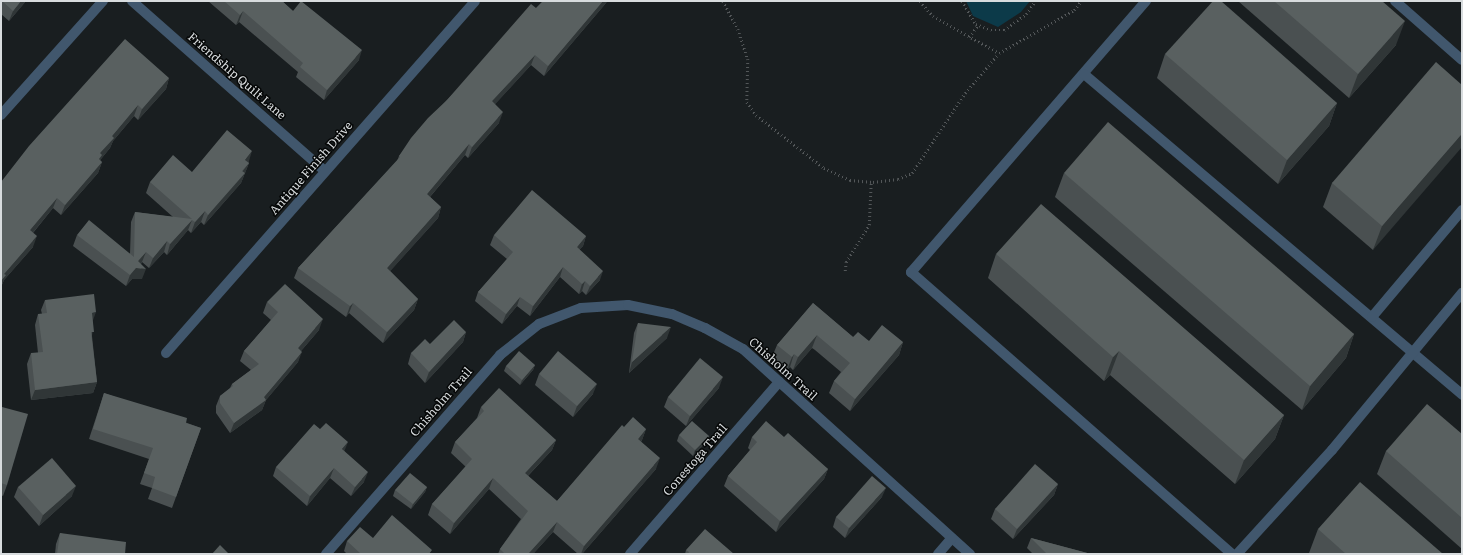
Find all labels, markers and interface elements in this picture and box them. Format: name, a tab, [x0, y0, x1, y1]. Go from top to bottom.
street label: Friendship Quilt Lane	[185, 29, 289, 123]
street label: Antique Finish Drive	[267, 118, 355, 218]
street label: Chisholm Trail	[746, 335, 820, 403]
street label: Chisholm Trail	[407, 364, 475, 440]
street label: Conestoga Trail	[660, 421, 730, 499]

